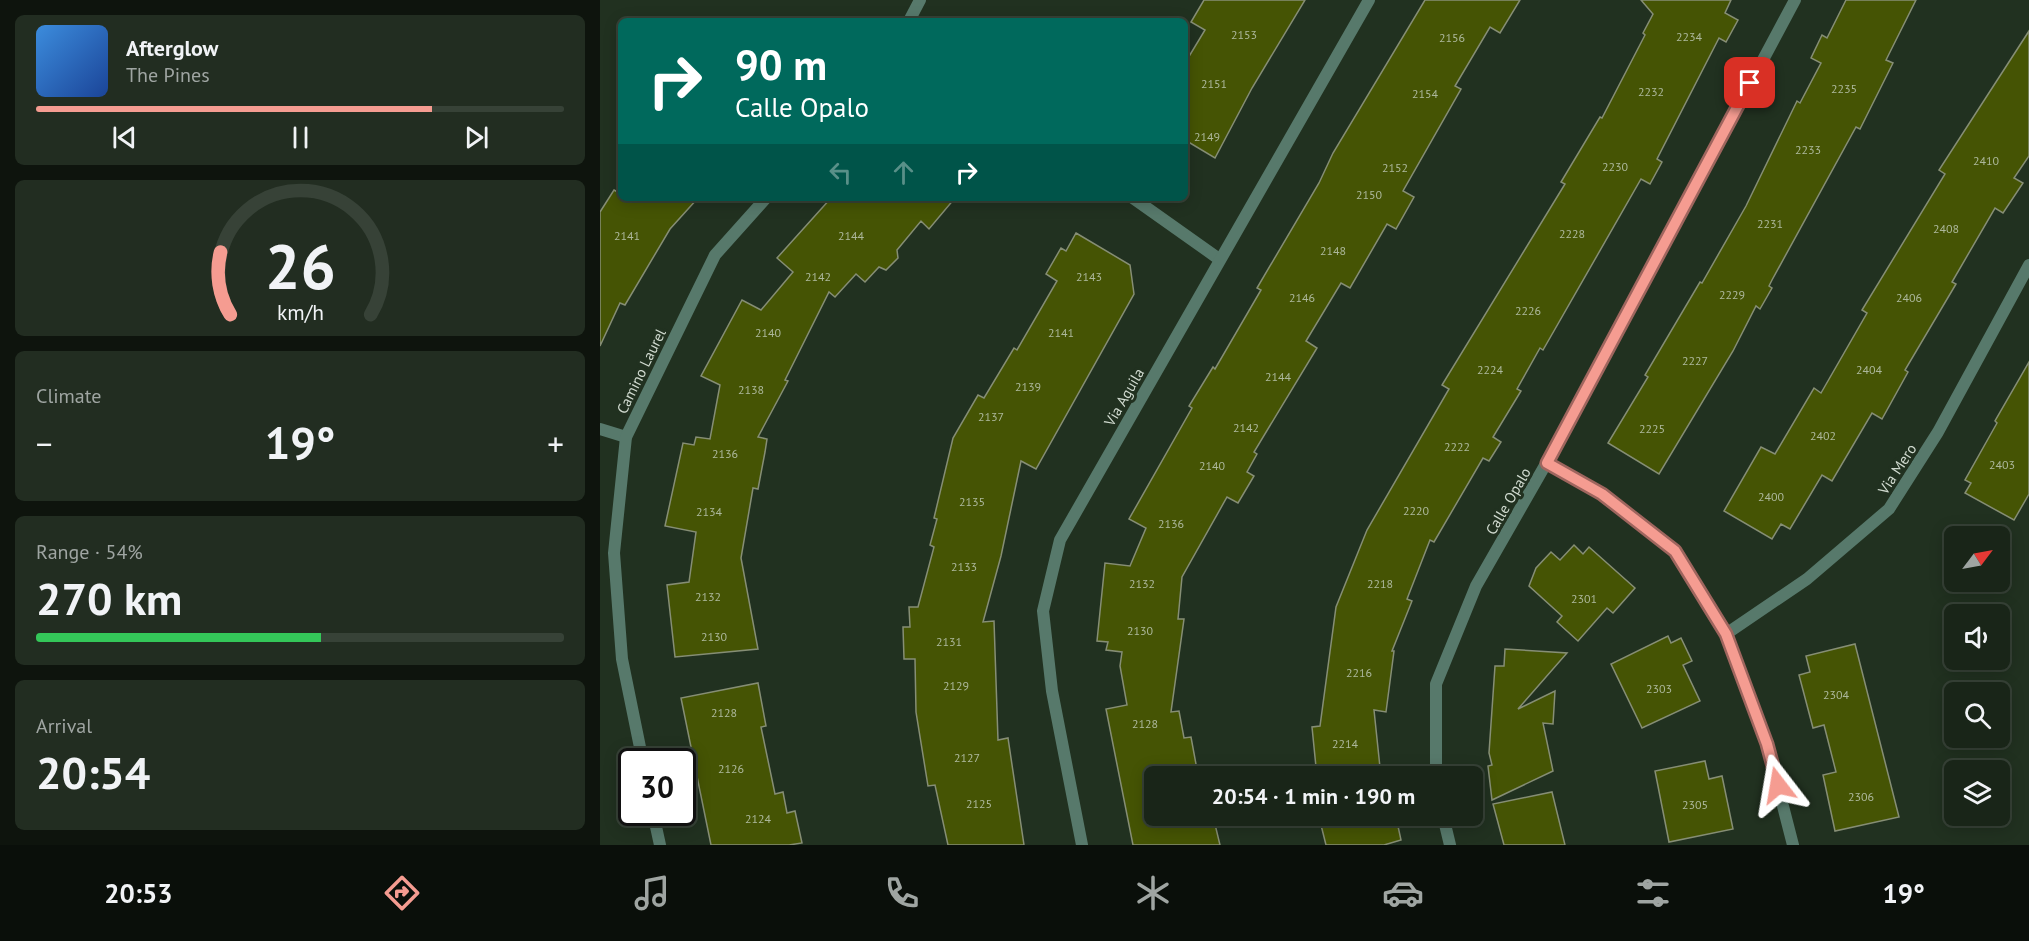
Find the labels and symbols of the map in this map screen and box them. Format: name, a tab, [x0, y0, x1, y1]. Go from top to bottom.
house number: 2153	[1231, 27, 1257, 42]
house number: 2234	[1676, 29, 1703, 44]
house number: 2156	[1439, 30, 1465, 45]
pin	[1724, 57, 1775, 108]
house number: 2151	[1201, 76, 1227, 91]
house number: 2235	[1831, 81, 1857, 96]
house number: 2232	[1638, 84, 1664, 99]
house number: 2154	[1412, 86, 1439, 101]
house number: 2149	[1194, 129, 1220, 144]
house number: 2233	[1795, 142, 1821, 157]
house number: 2410	[1973, 153, 2000, 168]
house number: 2230	[1602, 159, 1629, 174]
house number: 2152	[1382, 160, 1408, 175]
house number: 2150	[1356, 187, 1383, 202]
house number: 2231	[1757, 216, 1783, 231]
house number: 2408	[1933, 221, 1959, 236]
house number: 2228	[1559, 226, 1585, 241]
house number: 2141	[614, 228, 640, 243]
house number: 2144	[838, 228, 865, 243]
house number: 2148	[1320, 243, 1346, 258]
house number: 2142	[805, 269, 831, 284]
house number: 2143	[1076, 269, 1102, 284]
house number: 2229	[1719, 287, 1745, 302]
house number: 2146	[1289, 290, 1315, 305]
house number: 2406	[1896, 290, 1922, 305]
house number: 2226	[1515, 303, 1541, 318]
street label: Camino Laurel	[612, 325, 670, 417]
house number: 2140	[755, 325, 782, 340]
house number: 2141	[1048, 325, 1074, 340]
house number: 2227	[1682, 353, 1708, 368]
house number: 2224	[1477, 362, 1504, 377]
house number: 2404	[1856, 362, 1883, 377]
street label: Via Aguila	[1099, 365, 1148, 430]
house number: 2144	[1265, 369, 1292, 384]
house number: 2139	[1015, 379, 1041, 394]
house number: 2138	[738, 382, 764, 397]
house number: 2137	[978, 409, 1004, 424]
house number: 2142	[1233, 420, 1259, 435]
house number: 2225	[1639, 421, 1665, 436]
house number: 2402	[1810, 428, 1836, 443]
house number: 2222	[1444, 439, 1470, 454]
street label: Via Mero	[1873, 440, 1920, 499]
house number: 2136	[712, 446, 738, 461]
house number: 2403	[1989, 457, 2015, 472]
house number: 2140	[1199, 458, 1226, 473]
street label: Calle Opalo	[1481, 464, 1535, 538]
house number: 2400	[1758, 489, 1785, 504]
house number: 2135	[959, 494, 985, 509]
house number: 2220	[1403, 503, 1430, 518]
house number: 2134	[696, 504, 723, 519]
house number: 2136	[1158, 516, 1184, 531]
north arrow	[1944, 526, 2010, 592]
house number: 2133	[951, 559, 977, 574]
house number: 2132	[1129, 576, 1155, 591]
house number: 2218	[1367, 576, 1393, 591]
house number: 2132	[695, 589, 721, 604]
house number: 2301	[1571, 591, 1597, 606]
house number: 2130	[1127, 623, 1154, 638]
house number: 2130	[701, 629, 728, 644]
house number: 2131	[936, 634, 962, 649]
house number: 2216	[1346, 665, 1372, 680]
house number: 2129	[943, 678, 969, 693]
house number: 2303	[1646, 681, 1672, 696]
house number: 2304	[1823, 687, 1850, 702]
house number: 2128	[711, 705, 737, 720]
house number: 2128	[1132, 716, 1158, 731]
house number: 2214	[1332, 736, 1359, 751]
speed limit sign: 30	[618, 748, 696, 826]
house number: 2127	[954, 750, 980, 765]
position arrow	[1746, 753, 1810, 817]
house number: 2126	[718, 761, 744, 776]
house number: 2306	[1848, 789, 1874, 804]
house number: 2125	[966, 796, 992, 811]
house number: 2305	[1682, 797, 1708, 812]
house number: 2124	[745, 811, 772, 826]

